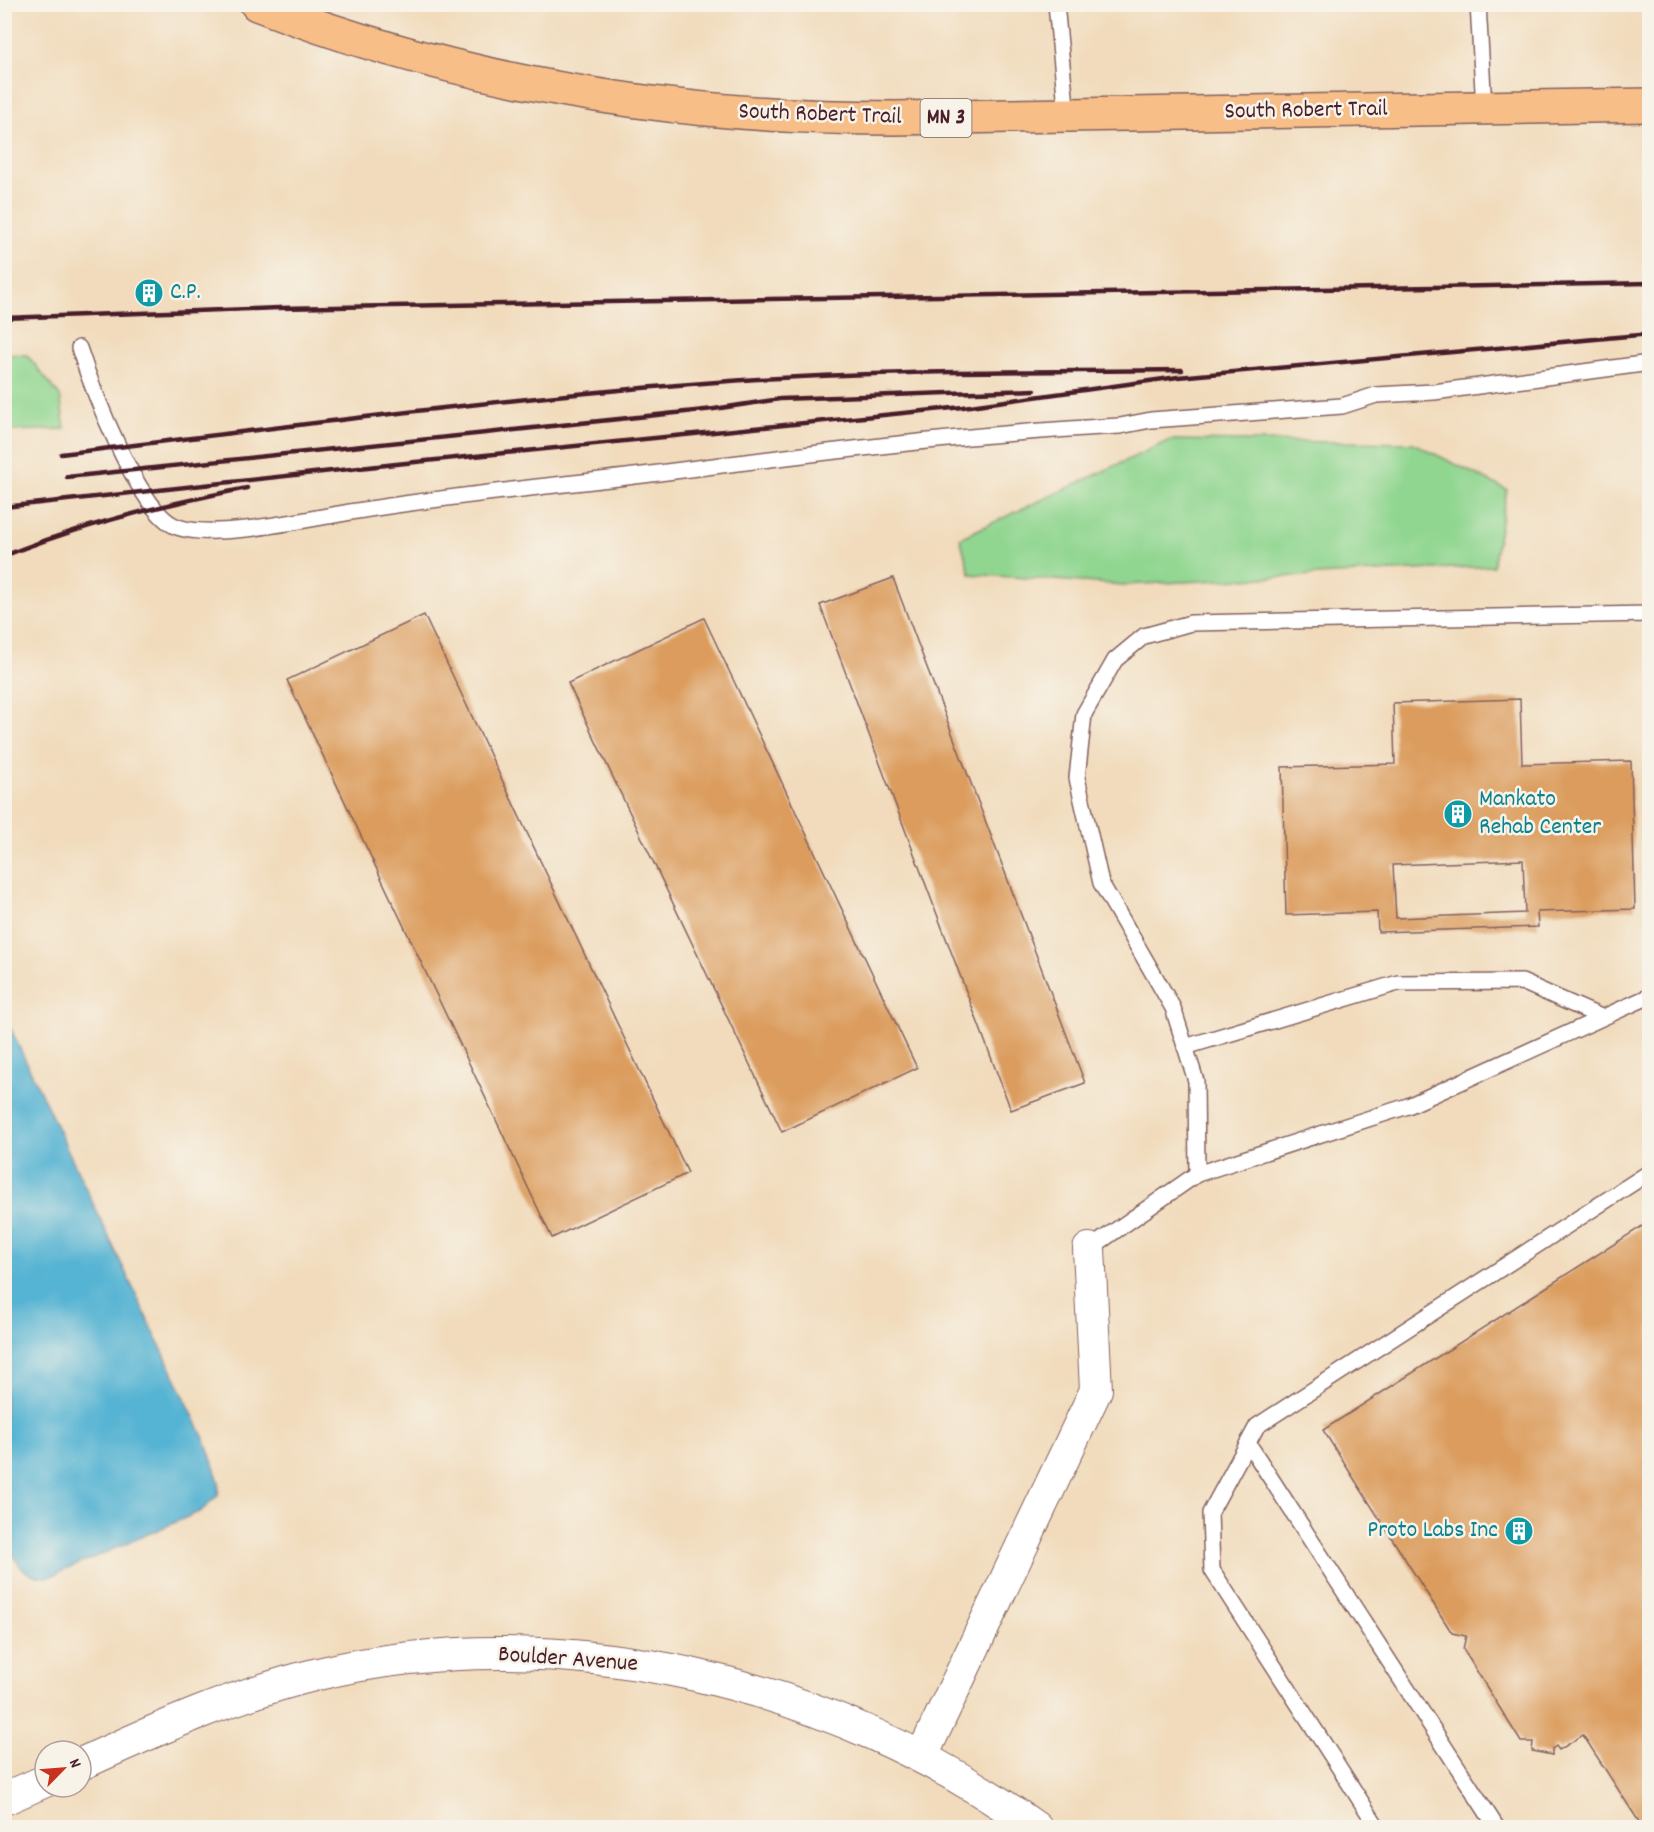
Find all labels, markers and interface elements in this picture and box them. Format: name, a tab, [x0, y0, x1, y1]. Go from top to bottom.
street label: South Robert Trail	[1224, 93, 1388, 129]
street label: South Robert Trail	[738, 95, 903, 135]
road number: MN 3	[920, 99, 972, 137]
place label: C.P.	[170, 276, 201, 310]
building icon: C.P.	[133, 277, 165, 309]
place label: Mankato Rehab Center	[1479, 783, 1601, 845]
building icon: Mankato Rehab Center	[1442, 798, 1474, 830]
place label: Proto Labs Inc	[1367, 1514, 1498, 1548]
building icon: Proto Labs Inc	[1503, 1515, 1535, 1547]
street label: Boulder Avenue	[497, 1638, 639, 1682]
north arrow	[33, 1739, 93, 1799]
text: N	[62, 1755, 86, 1772]

